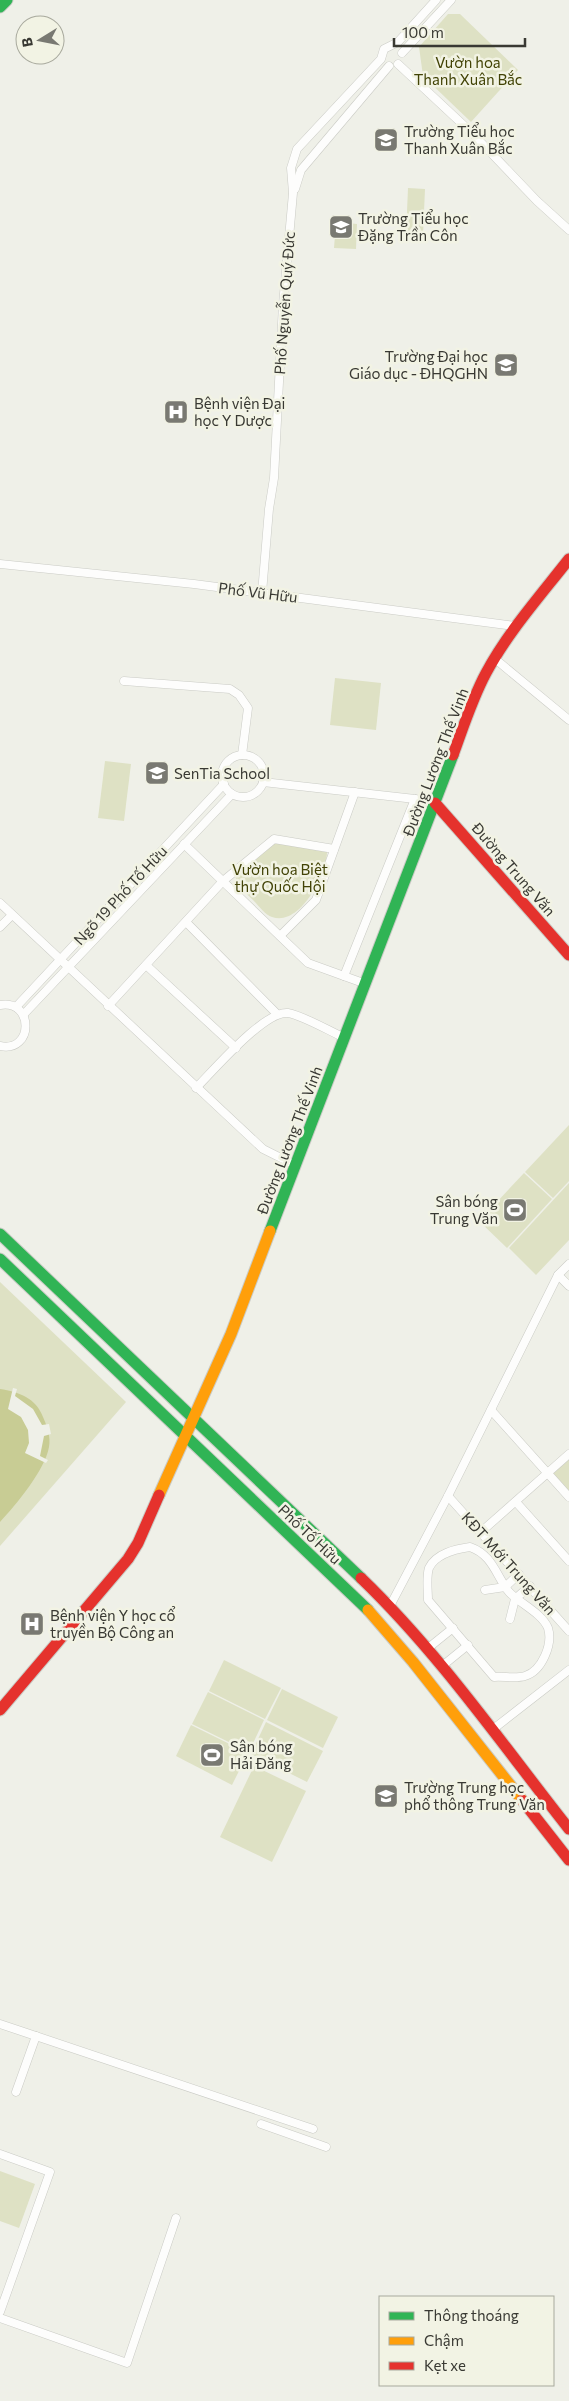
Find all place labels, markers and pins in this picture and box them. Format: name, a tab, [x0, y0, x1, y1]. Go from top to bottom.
place label: Trường Tiểu học Thanh Xuân Bắc	[404, 122, 515, 157]
school or university icon: Trường Tiểu học Thanh Xuân Bắc	[373, 127, 399, 153]
place label: Trường Tiểu học Đặng Trần Côn	[357, 209, 469, 244]
school or university icon: Trường Tiểu học Đặng Trần Côn	[328, 214, 354, 240]
place label: Trường Đại học Giáo dục - ĐHQGHN	[349, 347, 488, 382]
school or university icon: Trường Đại học Giáo dục - ĐHQGHN	[493, 352, 519, 378]
place label: Bệnh viện Đại học Y Dược	[194, 394, 285, 429]
hospital icon: Bệnh viện Đại học Y Dược	[163, 399, 189, 425]
school or university icon: SenTia School	[144, 760, 170, 786]
place label: SenTia School	[174, 764, 270, 782]
place label: Sân bóng Trung Văn	[430, 1192, 498, 1227]
sports icon: Sân bóng Trung Văn	[502, 1197, 528, 1223]
place label: Bệnh viện Y học cổ truyền Bộ Công an	[50, 1606, 176, 1641]
hospital icon: Bệnh viện Y học cổ truyền Bộ Công an	[19, 1611, 45, 1637]
place label: Sân bóng Hải Đăng	[230, 1737, 293, 1772]
sports icon: Sân bóng Hải Đăng	[199, 1742, 225, 1768]
place label: Trường Trung học phổ thông Trung Văn	[404, 1778, 545, 1813]
school or university icon: Trường Trung học phổ thông Trung Văn	[373, 1783, 399, 1809]

